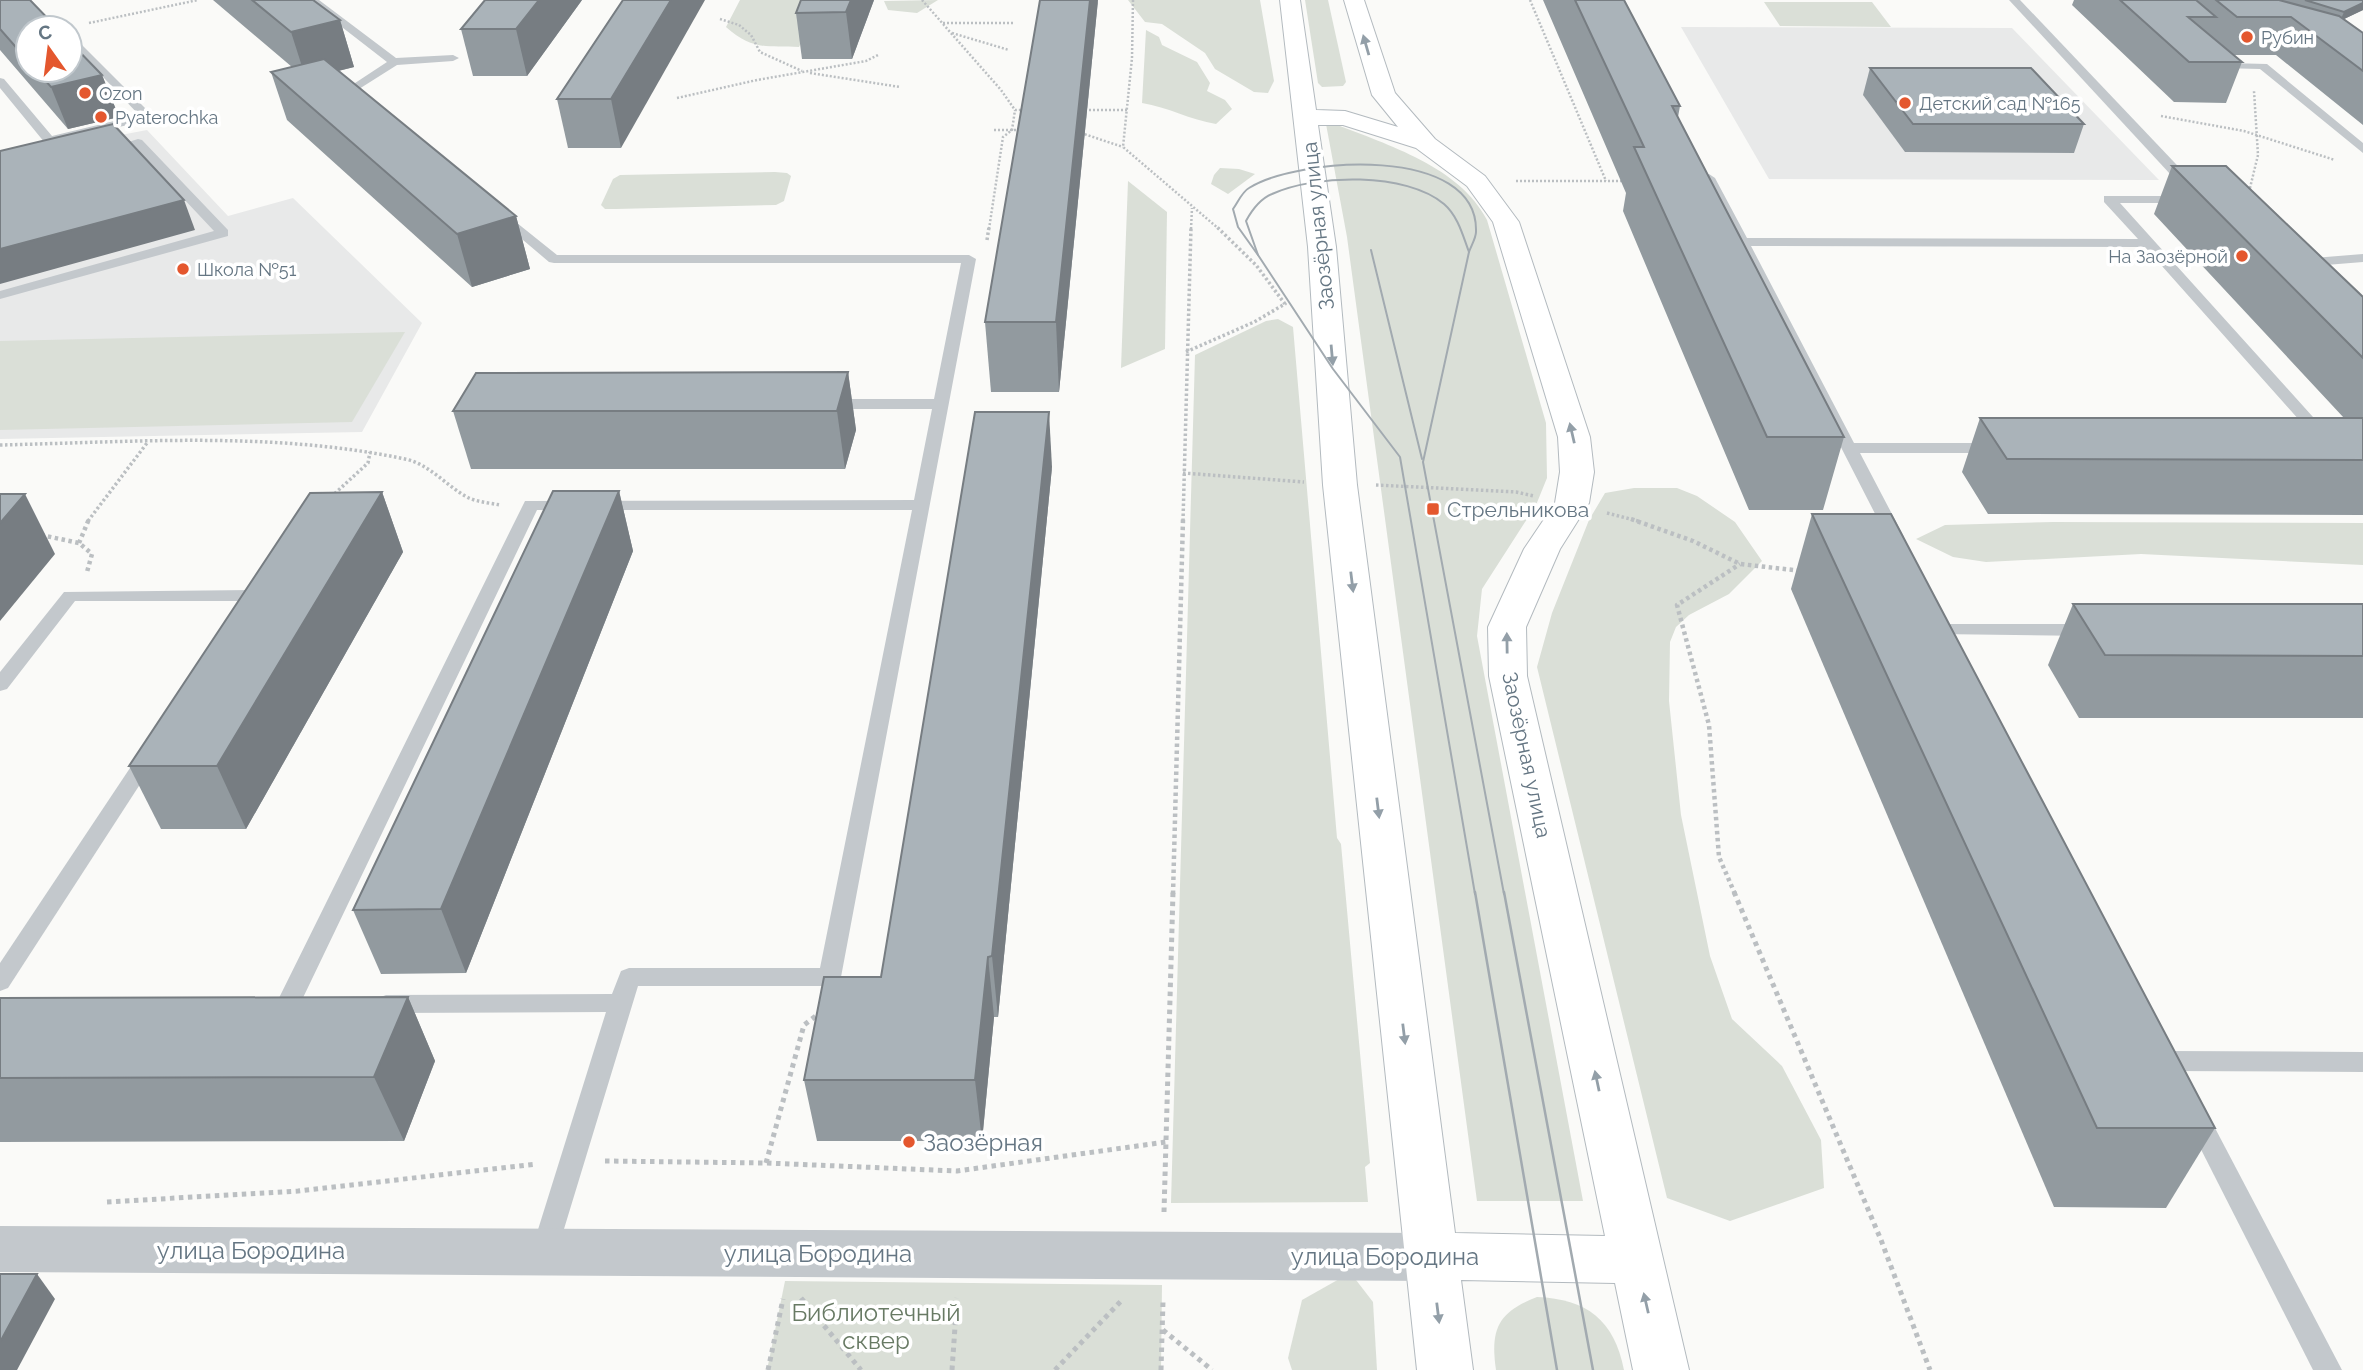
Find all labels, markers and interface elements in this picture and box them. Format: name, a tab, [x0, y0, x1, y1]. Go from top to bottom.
north arrow	[14, 14, 84, 84]
text: С	[36, 20, 54, 45]
place label: Рубин	[2261, 27, 2314, 48]
marker: Рубин	[2239, 29, 2255, 45]
one-way arrow	[1361, 34, 1371, 55]
place label: Ozon	[99, 83, 142, 104]
marker: Ozon	[77, 85, 93, 101]
place label: Детский сад №165	[1919, 93, 2081, 114]
marker: Детский сад №165	[1897, 95, 1913, 111]
place label: Pyaterochka	[115, 107, 218, 128]
marker: Pyaterochka	[93, 109, 109, 125]
street label: Заозёрная улица	[1297, 141, 1339, 311]
place label: На Заозёрной	[2108, 246, 2228, 267]
marker: На Заозёрной	[2234, 248, 2250, 264]
place label: Школа №51	[197, 259, 297, 280]
marker: Школа №51	[175, 261, 191, 277]
one-way arrow	[1327, 344, 1338, 366]
one-way arrow	[1566, 422, 1577, 444]
place label: Стрельникова	[1447, 497, 1589, 522]
marker: Стрельникова	[1425, 501, 1441, 517]
one-way arrow	[1346, 571, 1357, 593]
one-way arrow	[1501, 632, 1513, 654]
street label: Заозёрная улица	[1497, 670, 1557, 840]
one-way arrow	[1373, 797, 1384, 819]
one-way arrow	[1399, 1023, 1410, 1045]
one-way arrow	[1592, 1070, 1603, 1092]
place label: Заозёрная	[923, 1128, 1043, 1157]
marker: Заозёрная	[901, 1134, 917, 1150]
street label: улица Бородина	[157, 1236, 345, 1265]
street label: улица Бородина	[724, 1239, 912, 1268]
street label: улица Бородина	[1291, 1242, 1479, 1271]
one-way arrow	[1641, 1292, 1652, 1314]
park label: Библиотечный сквер	[791, 1298, 961, 1355]
one-way arrow	[1432, 1303, 1443, 1325]

